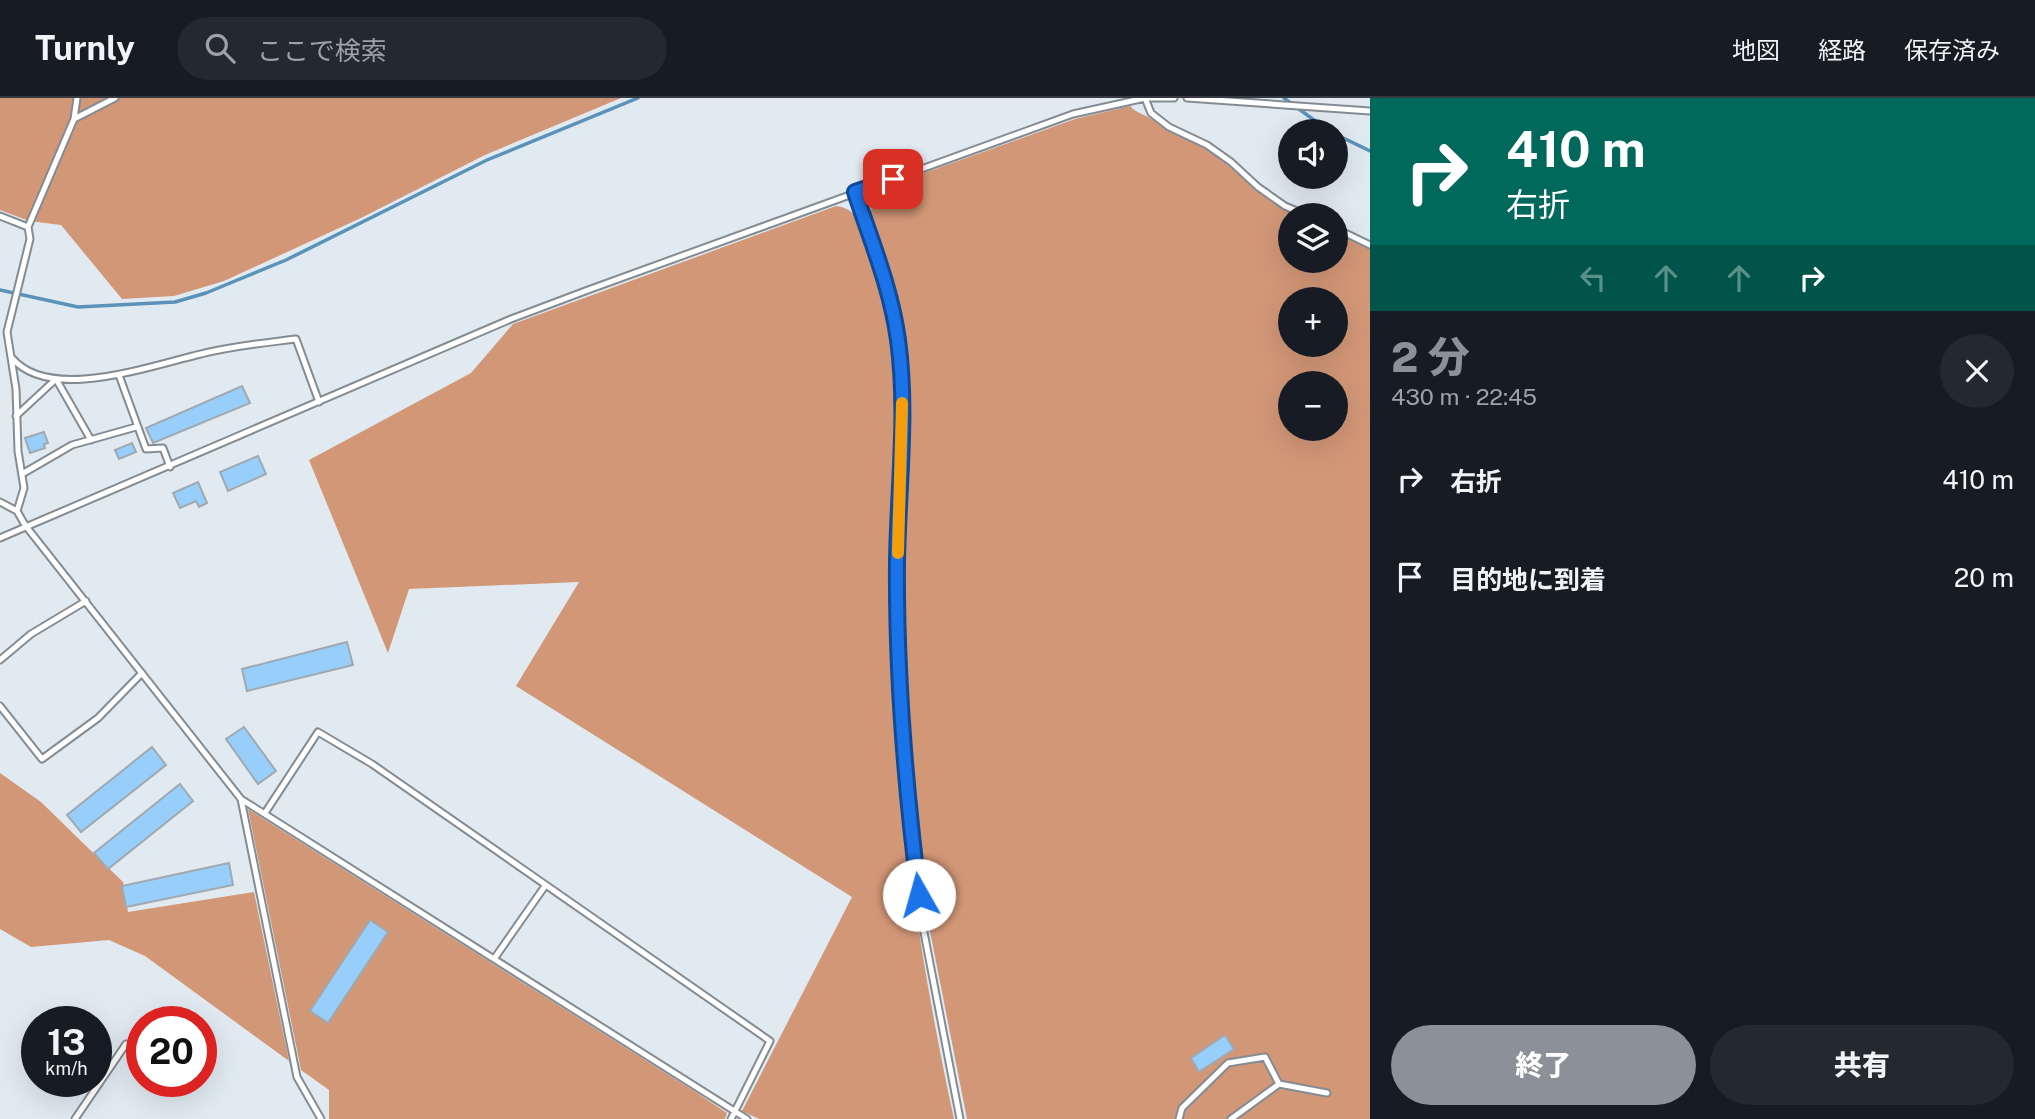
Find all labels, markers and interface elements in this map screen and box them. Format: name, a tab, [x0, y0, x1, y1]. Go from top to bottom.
search box	[177, 17, 667, 80]
text: Turnly	[35, 29, 135, 67]
icon: search	[201, 29, 239, 67]
text: ここで検索	[257, 35, 387, 66]
text: 地図	[1732, 36, 1780, 64]
text: 経路	[1818, 36, 1866, 64]
text: 保存済み	[1904, 36, 2000, 64]
map controls	[1278, 119, 1348, 441]
button: sound	[1278, 119, 1348, 189]
text: 410 m	[1506, 120, 1646, 178]
icon: right	[1391, 126, 1482, 217]
pin	[863, 149, 923, 209]
icon: arrive	[874, 160, 912, 198]
text: 右折	[1506, 186, 1570, 223]
button: layers	[1278, 203, 1348, 273]
icon: left	[1574, 259, 1612, 297]
icon: ahead	[1647, 259, 1685, 297]
icon: ahead	[1720, 259, 1758, 297]
icon: right	[1793, 259, 1831, 297]
button: +	[1278, 287, 1348, 357]
text: 2 分	[1391, 332, 1470, 381]
button: close	[1940, 334, 2014, 408]
button: −	[1278, 371, 1348, 441]
text: 430 m · 22:45	[1391, 383, 1537, 410]
icon: right	[1391, 460, 1429, 498]
text: 410 m	[1942, 464, 2014, 495]
text: 右折	[1450, 466, 1502, 497]
icon: arrive	[1391, 558, 1429, 596]
text: 20 m	[1954, 562, 2014, 593]
text: 目的地に到着	[1450, 564, 1606, 595]
position arrow	[882, 858, 956, 932]
speed limit sign: 20	[126, 1006, 217, 1097]
text: 13	[47, 1022, 86, 1063]
button: 終了	[1391, 1025, 1696, 1105]
button: 共有	[1710, 1025, 2014, 1105]
text: km/h	[45, 1058, 88, 1079]

